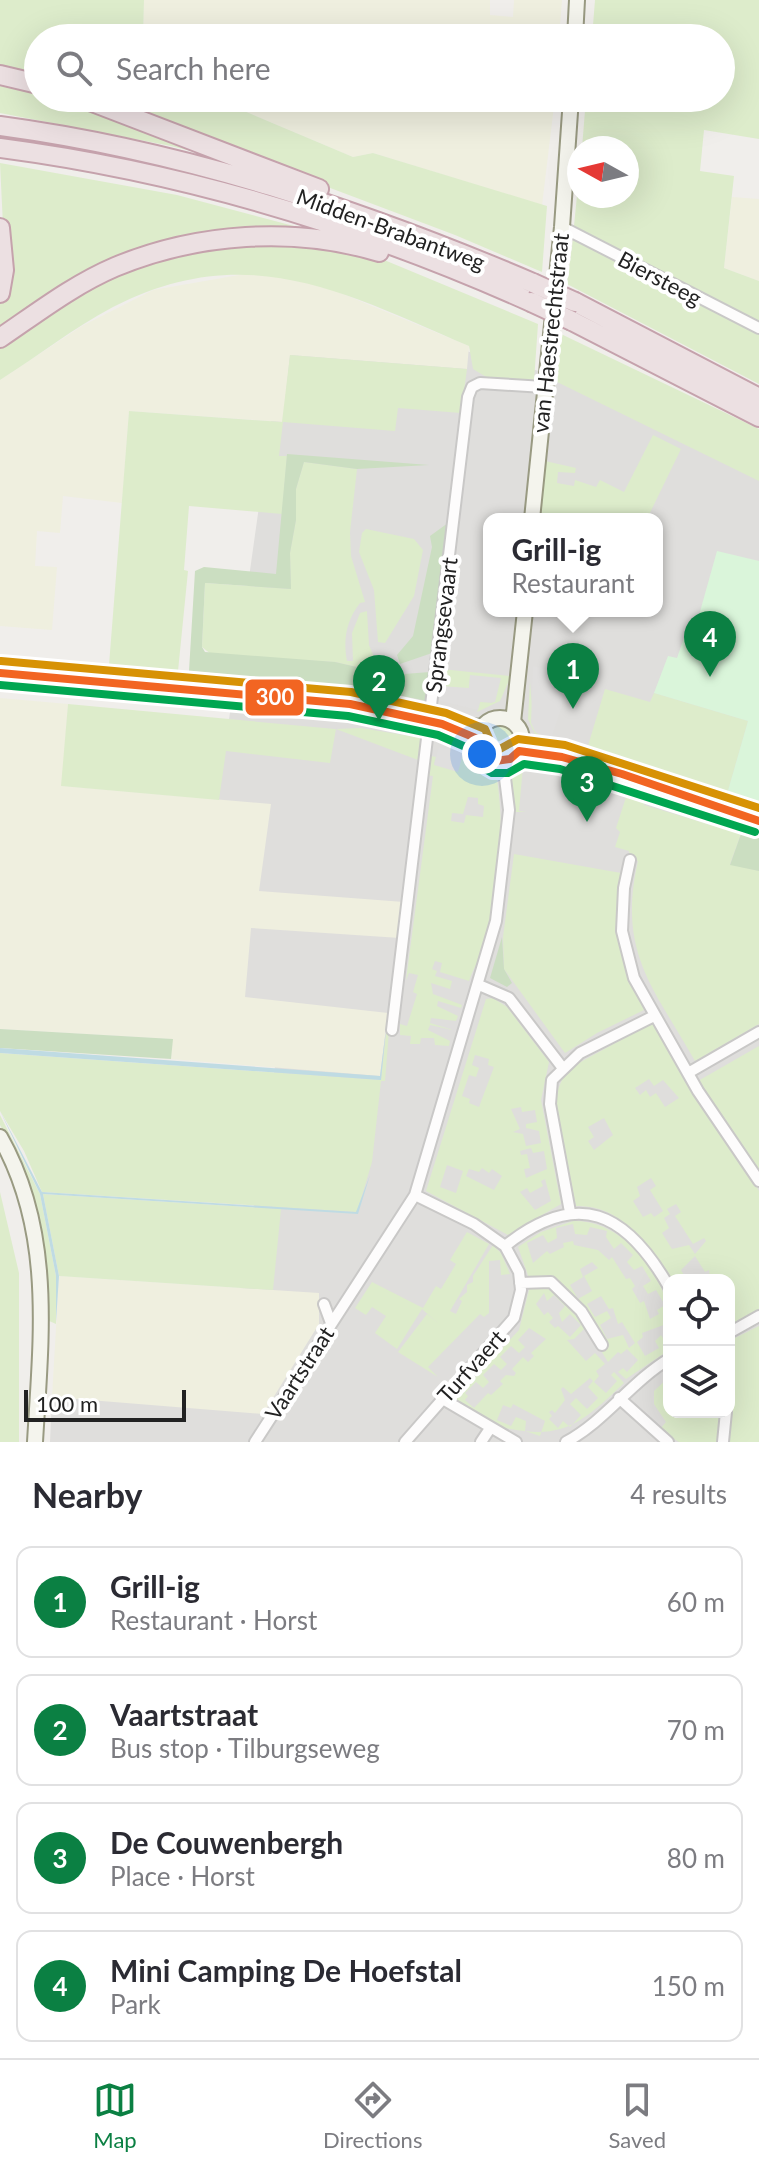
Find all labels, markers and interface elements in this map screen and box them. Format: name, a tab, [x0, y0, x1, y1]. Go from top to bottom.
search box	[24, 24, 735, 112]
icon: search	[52, 46, 96, 90]
text: Search here	[116, 50, 271, 86]
north arrow	[567, 136, 639, 208]
street label: Midden-Brabantweg	[293, 182, 489, 276]
street label: van Haestrechtstraat	[526, 232, 574, 434]
street label: Biersteeg	[614, 245, 706, 311]
popup	[483, 513, 663, 617]
text: Grill-ig	[512, 531, 601, 567]
street label: Sprangsevaart	[419, 556, 463, 694]
text: Restaurant	[512, 567, 635, 599]
pin: 4	[684, 611, 736, 677]
pin: 1	[547, 643, 599, 709]
pin: 2	[353, 655, 405, 721]
line badge: 300	[244, 678, 305, 717]
text: 300	[256, 683, 294, 710]
your location	[462, 734, 502, 774]
pin: 3	[561, 756, 613, 822]
map controls	[663, 1274, 735, 1418]
button: locate	[663, 1274, 735, 1346]
street label: Vaartstraat	[259, 1321, 339, 1425]
street label: Turfvaert	[431, 1324, 511, 1408]
button: layers	[663, 1346, 735, 1418]
scale bar	[24, 1386, 186, 1422]
text: 100 m	[36, 1390, 98, 1417]
text: Nearby	[32, 1474, 143, 1515]
text: 4 results	[630, 1478, 727, 1510]
text: Grill-ig	[110, 1568, 200, 1604]
text: 1	[52, 1586, 68, 1618]
text: 60 m	[667, 1586, 725, 1618]
text: Restaurant · Horst	[110, 1604, 317, 1636]
text: Vaartstraat	[110, 1696, 258, 1732]
text: 2	[52, 1714, 68, 1746]
text: 70 m	[667, 1714, 725, 1746]
text: Bus stop · Tilburgseweg	[110, 1732, 380, 1764]
text: De Couwenbergh	[110, 1824, 343, 1860]
text: 3	[52, 1842, 68, 1874]
text: 80 m	[667, 1842, 725, 1874]
text: Place · Horst	[110, 1860, 255, 1892]
text: Mini Camping De Hoefstal	[110, 1952, 462, 1988]
text: 4	[52, 1970, 68, 2002]
text: 150 m	[652, 1970, 725, 2002]
text: Park	[110, 1988, 161, 2020]
tab: Map	[93, 2078, 137, 2153]
tab: Directions	[323, 2078, 422, 2153]
tab: Saved	[608, 2078, 666, 2153]

